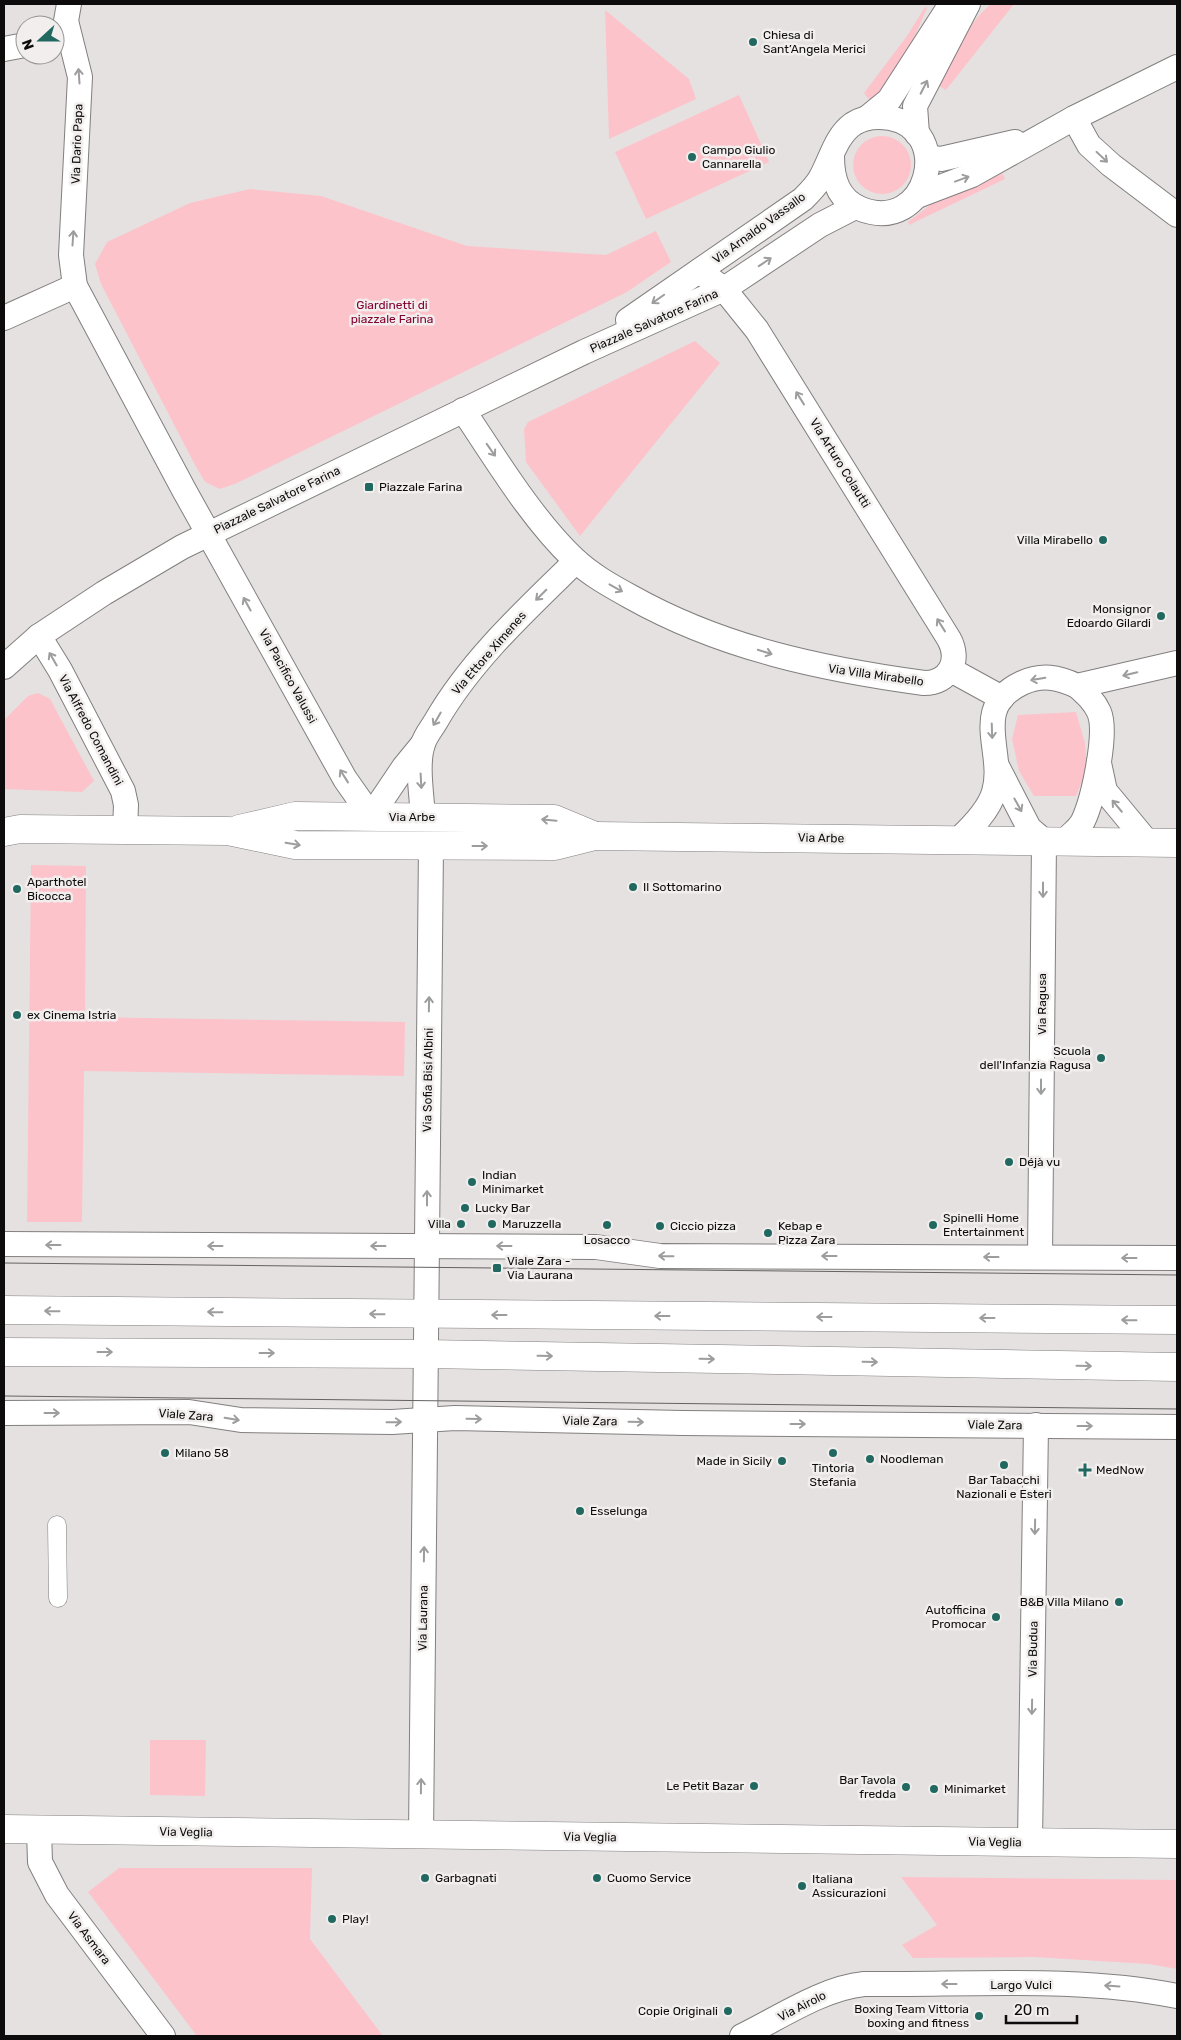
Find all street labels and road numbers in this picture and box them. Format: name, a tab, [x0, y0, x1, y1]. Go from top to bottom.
street label: Via Dario Papa	[69, 104, 85, 184]
street label: Via Arnaldo Vassallo	[710, 190, 808, 266]
street label: Piazzale Salvatore Farina	[588, 286, 720, 356]
street label: Via Arturo Colautti	[807, 416, 873, 510]
street label: Piazzale Salvatore Farina	[211, 463, 343, 537]
street label: Via Ettore Ximenes	[449, 608, 529, 698]
street label: Via Pacifico Valussi	[256, 626, 320, 726]
street label: Via Villa Mirabello	[827, 661, 925, 689]
street label: Via Alfredo Comandini	[56, 672, 126, 788]
street label: Via Arbe	[389, 810, 435, 824]
street label: Via Arbe	[798, 831, 845, 845]
street label: Via Ragusa	[1035, 973, 1049, 1035]
street label: Via Sofia Bisi Albini	[420, 1028, 436, 1132]
street label: Viale Zara	[158, 1406, 214, 1424]
street label: Viale Zara	[562, 1414, 618, 1428]
street label: Viale Zara	[967, 1418, 1023, 1432]
street label: Via Laurana	[415, 1585, 431, 1651]
street label: Via Budua	[1026, 1621, 1040, 1677]
street label: Via Veglia	[159, 1825, 213, 1839]
street label: Via Veglia	[563, 1830, 617, 1844]
street label: Via Veglia	[968, 1835, 1022, 1849]
street label: Via Asmara	[65, 1909, 113, 1967]
street label: Largo Vulci	[990, 1978, 1052, 1992]
street label: Via Airolo	[776, 1988, 828, 2024]

